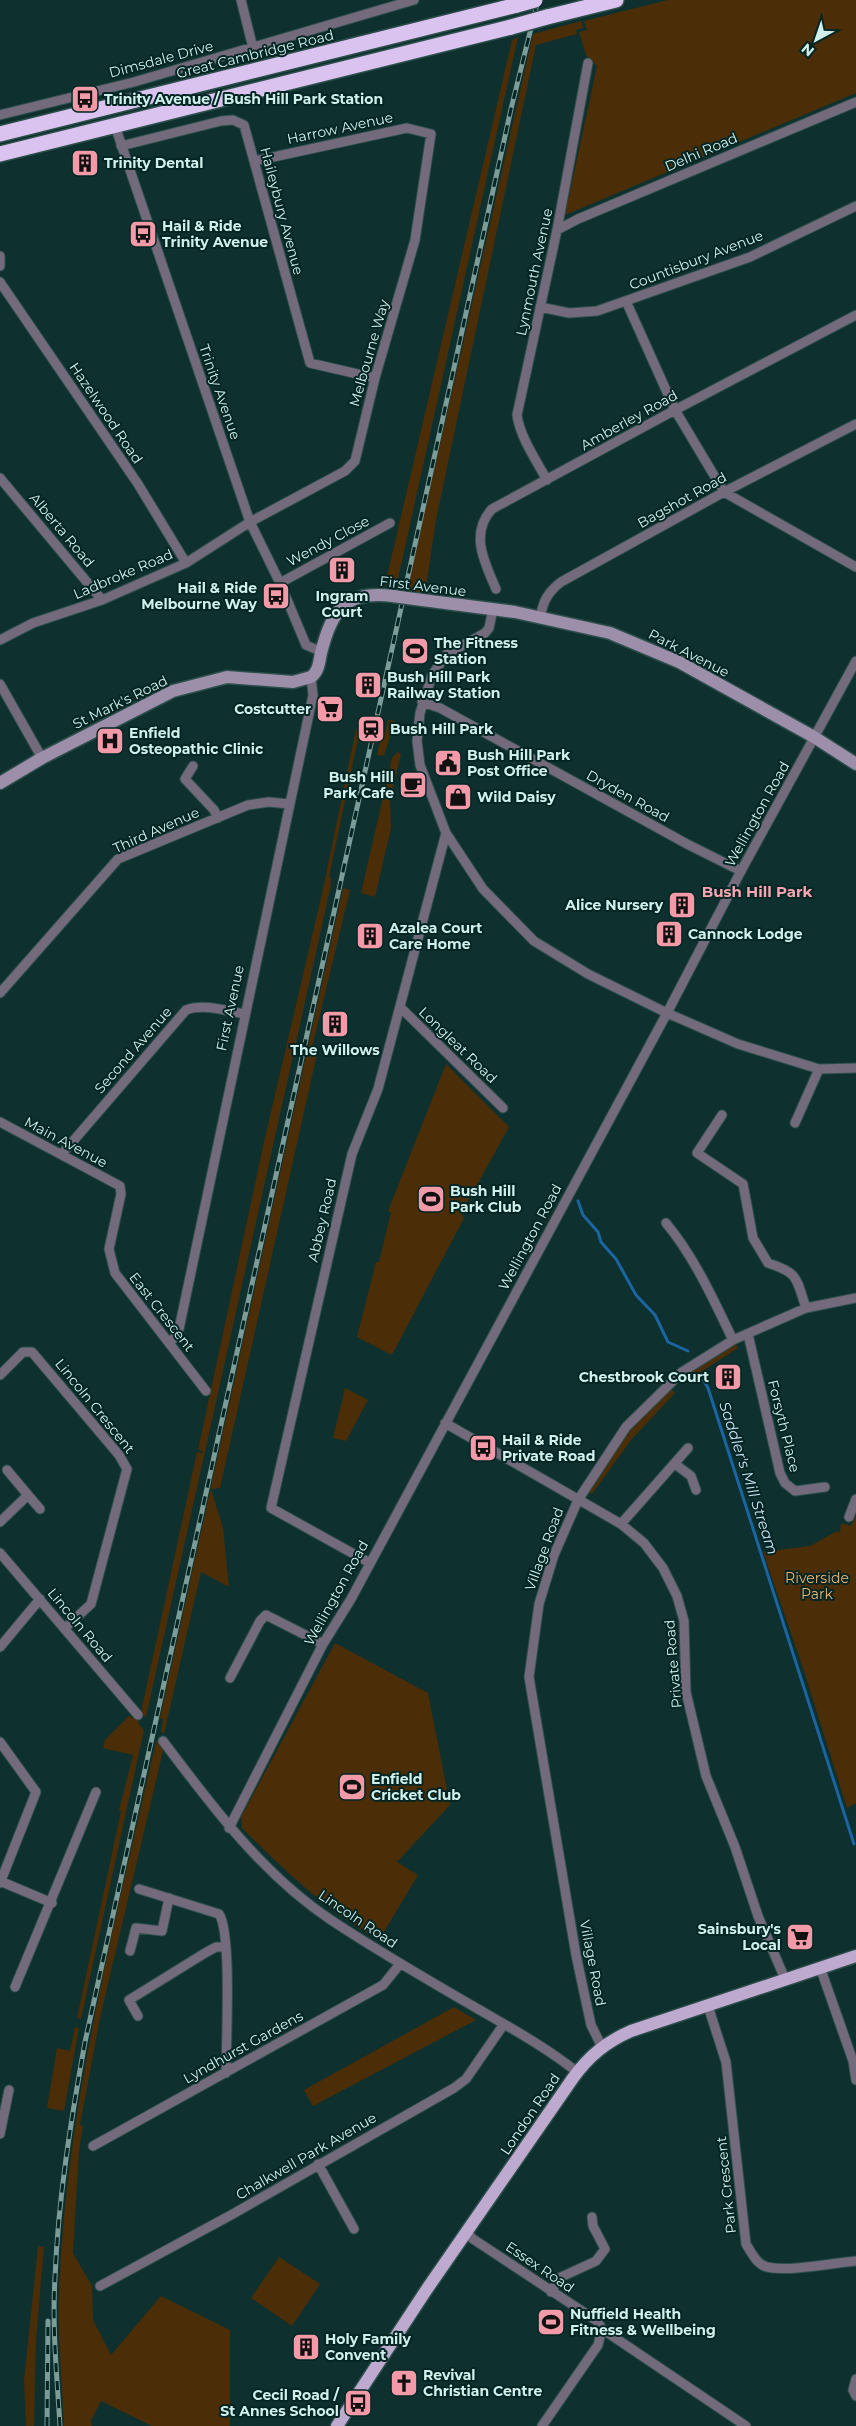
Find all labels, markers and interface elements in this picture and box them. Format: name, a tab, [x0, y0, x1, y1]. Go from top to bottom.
north arrow	[791, 15, 841, 65]
street label: Great Cambridge Road	[174, 26, 336, 82]
street label: Dimsdale Drive	[107, 36, 215, 82]
text: N	[798, 39, 818, 60]
bus stop icon: Trinity Avenue / Bush Hill Park Station	[70, 84, 100, 114]
place label: Trinity Avenue / Bush Hill Park Station	[104, 90, 383, 108]
street label: Harrow Avenue	[285, 108, 395, 148]
street label: Delhi Road	[662, 129, 740, 175]
street label: Haileybury Avenue	[256, 145, 308, 277]
building icon: Trinity Dental	[70, 148, 100, 178]
place label: Trinity Dental	[104, 154, 203, 172]
street label: Lynmouth Avenue	[512, 207, 556, 337]
place label: Hail & Ride Trinity Avenue	[162, 217, 268, 251]
bus stop icon: Hail & Ride Trinity Avenue	[128, 219, 158, 249]
street label: Countisbury Avenue	[626, 226, 766, 294]
street label: Melbourne Way	[345, 297, 393, 409]
street label: Trinity Avenue	[195, 342, 245, 442]
street label: Hazelwood Road	[65, 359, 147, 467]
street label: Amberley Road	[577, 386, 681, 454]
street label: Bagshot Road	[634, 468, 730, 532]
street label: Alberta Road	[26, 489, 98, 571]
street label: Wendy Close	[284, 512, 372, 570]
street label: Ladbroke Road	[70, 545, 176, 603]
building icon: Ingram Court	[327, 555, 357, 585]
street label: First Avenue	[379, 572, 467, 600]
place label: Hail & Ride Melbourne Way	[141, 579, 258, 613]
bus stop icon: Hail & Ride Melbourne Way	[261, 581, 291, 611]
place label: Ingram Court	[316, 587, 368, 621]
street label: Park Avenue	[645, 625, 733, 681]
place label: The Fitness Station	[434, 634, 518, 668]
sports icon: The Fitness Station	[400, 636, 430, 666]
place label: Bush Hill Park Railway Station	[387, 668, 501, 702]
building icon: Bush Hill Park Railway Station	[353, 670, 383, 700]
street label: St Mark's Road	[70, 671, 170, 733]
supermarket icon: Costcutter	[315, 694, 345, 724]
place label: Costcutter	[234, 700, 311, 718]
station icon: Bush Hill Park	[356, 714, 386, 744]
place label: Bush Hill Park	[390, 720, 494, 738]
place label: Enfield Osteopathic Clinic	[129, 724, 264, 758]
hospital icon: Enfield Osteopathic Clinic	[95, 726, 125, 756]
place label: Bush Hill Park Post Office	[467, 746, 571, 780]
public building icon: Bush Hill Park Post Office	[433, 748, 463, 778]
street label: Wellington Road	[721, 758, 793, 870]
street label: Dryden Road	[583, 766, 673, 826]
place label: Bush Hill Park Cafe	[323, 768, 394, 802]
cafe icon: Bush Hill Park Cafe	[398, 770, 428, 800]
shop icon: Wild Daisy	[443, 782, 473, 812]
place label: Wild Daisy	[477, 788, 556, 806]
street label: Third Avenue	[110, 803, 202, 857]
district label: Bush Hill Park	[702, 882, 812, 901]
building icon: Alice Nursery	[667, 890, 697, 920]
place label: Alice Nursery	[564, 896, 664, 914]
place label: Azalea Court Care Home	[388, 919, 482, 953]
building icon: Cannock Lodge	[654, 919, 684, 949]
building icon: Azalea Court Care Home	[355, 921, 385, 951]
place label: Cannock Lodge	[688, 925, 803, 943]
street label: First Avenue	[212, 963, 248, 1053]
street label: Second Avenue	[90, 1003, 176, 1097]
street label: Longleat Road	[415, 1003, 501, 1087]
building icon: The Willows	[320, 1009, 350, 1039]
place label: The Willows	[290, 1041, 380, 1059]
street label: Main Avenue	[21, 1113, 111, 1171]
street label: Abbey Road	[304, 1176, 340, 1264]
street label: Wellington Road	[494, 1181, 566, 1293]
place label: Bush Hill Park Club	[450, 1182, 522, 1216]
sports icon: Bush Hill Park Club	[416, 1184, 446, 1214]
street label: East Crescent	[125, 1269, 199, 1355]
street label: Lincoln Crescent	[51, 1355, 139, 1457]
building icon: Chestbrook Court	[713, 1362, 743, 1392]
place label: Chestbrook Court	[579, 1368, 709, 1386]
street label: Forsyth Place	[764, 1378, 804, 1474]
water label: Saddler's Mill Stream	[715, 1399, 783, 1557]
place label: Hail & Ride Private Road	[502, 1431, 595, 1465]
bus stop icon: Hail & Ride Private Road	[468, 1433, 498, 1463]
street label: Village Road	[521, 1505, 567, 1593]
street label: Wellington Road	[300, 1537, 372, 1649]
park label: Riverside Park	[785, 1569, 849, 1603]
street label: Lincoln Road	[44, 1584, 116, 1666]
street label: Private Road	[660, 1619, 686, 1709]
place label: Enfield Cricket Club	[371, 1770, 461, 1804]
sports icon: Enfield Cricket Club	[337, 1772, 367, 1802]
street label: Lincoln Road	[315, 1886, 401, 1952]
street label: Village Road	[576, 1918, 610, 2008]
place label: Sainsbury's Local	[698, 1920, 782, 1954]
supermarket icon: Sainsbury's Local	[785, 1922, 815, 1952]
street label: Lyndhurst Gardens	[180, 2007, 306, 2087]
street label: London Road	[496, 2070, 564, 2158]
street label: Chalkwell Park Avenue	[232, 2108, 380, 2204]
street label: Park Crescent	[712, 2135, 740, 2235]
street label: Essex Road	[502, 2237, 578, 2297]
place label: Nuffield Health Fitness & Wellbeing	[570, 2305, 716, 2339]
sports icon: Nuffield Health Fitness & Wellbeing	[536, 2307, 566, 2337]
place label: Holy Family Convent	[325, 2330, 412, 2364]
building icon: Holy Family Convent	[291, 2332, 321, 2362]
place label: Revival Christian Centre	[423, 2366, 542, 2400]
church icon: Revival Christian Centre	[389, 2368, 419, 2398]
place label: Cecil Road / St Annes School	[220, 2386, 340, 2420]
bus stop icon: Cecil Road / St Annes School	[343, 2388, 373, 2418]

